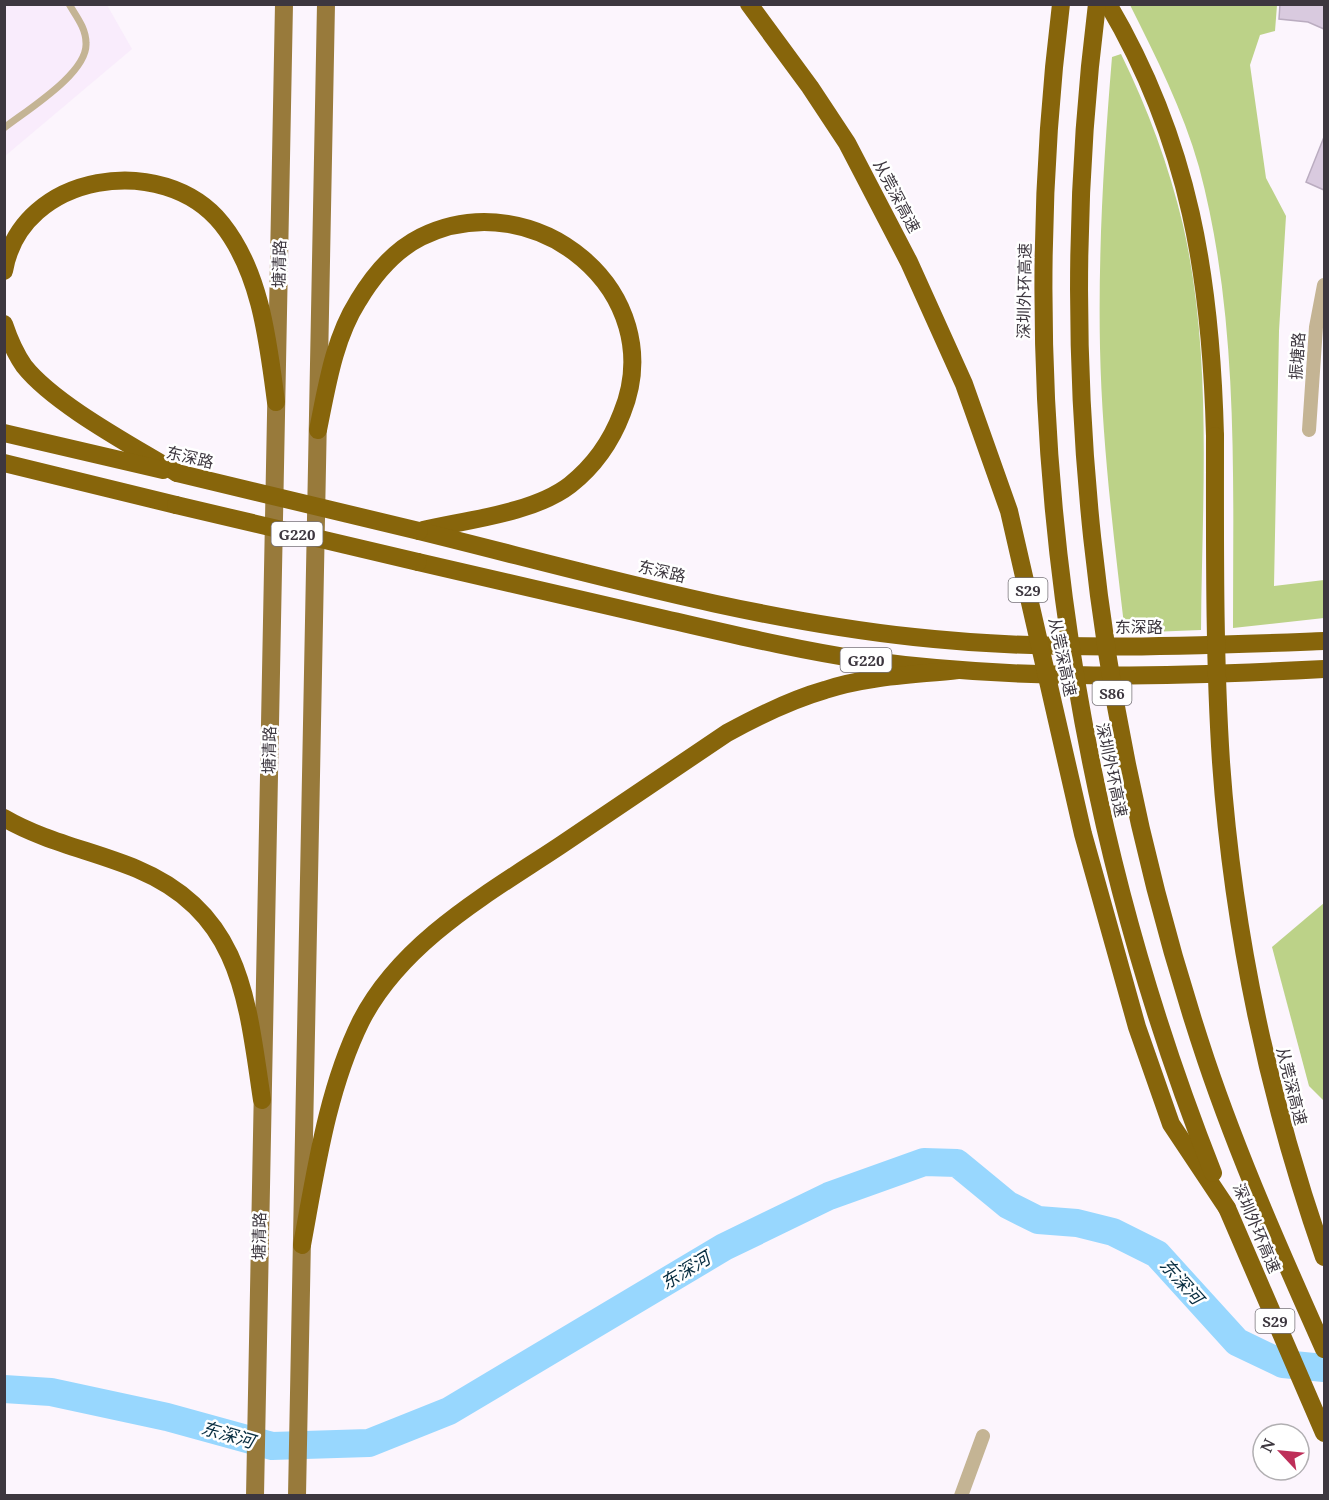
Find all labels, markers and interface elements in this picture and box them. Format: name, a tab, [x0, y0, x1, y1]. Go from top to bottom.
street label: 从莞深高速	[869, 156, 925, 236]
street label: 塘清路	[268, 240, 290, 288]
street label: 深圳外环高速	[1012, 243, 1036, 339]
street label: 振塘路	[1284, 331, 1310, 381]
street label: 东深路	[164, 441, 216, 473]
road number: G220	[272, 522, 322, 546]
street label: 东深路	[636, 555, 688, 587]
road number: S29	[1008, 578, 1048, 602]
street label: 从莞深高速	[1044, 616, 1082, 698]
street label: 东深路	[1115, 616, 1163, 638]
road number: G220	[840, 648, 892, 672]
road number: S86	[1092, 681, 1132, 705]
street label: 深圳外环高速	[1091, 721, 1133, 819]
street label: 塘清路	[258, 726, 280, 774]
street label: 从莞深高速	[1272, 1045, 1312, 1127]
street label: 深圳外环高速	[1228, 1180, 1286, 1276]
street label: 塘清路	[248, 1212, 270, 1260]
water label: 东深河	[656, 1244, 717, 1294]
water label: 东深河	[1155, 1253, 1211, 1311]
road number: S29	[1256, 1309, 1294, 1333]
water label: 东深河	[199, 1415, 260, 1454]
north arrow	[1251, 1422, 1311, 1482]
text: N	[1255, 1435, 1280, 1456]

